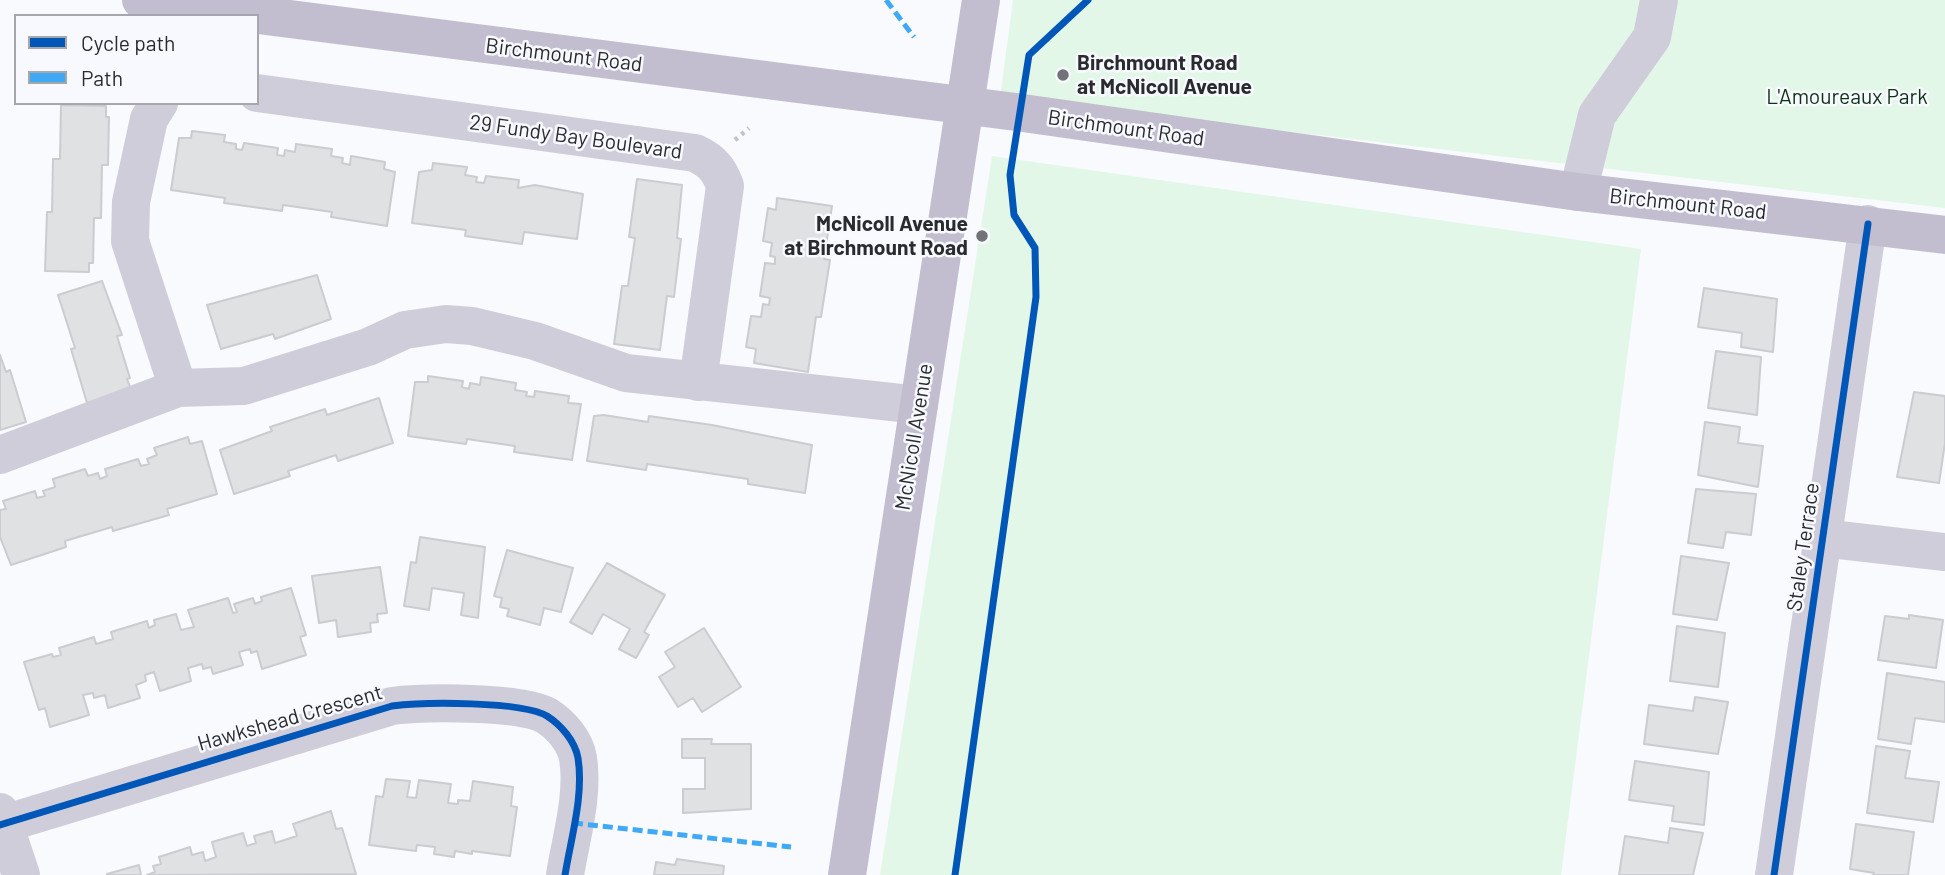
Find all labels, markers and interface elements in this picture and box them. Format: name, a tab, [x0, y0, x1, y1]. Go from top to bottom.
legend	[14, 14, 259, 105]
text: Cycle path	[81, 30, 175, 55]
street label: Birchmount Road	[484, 33, 644, 77]
place label: Birchmount Road at McNicoll Avenue	[1077, 50, 1252, 100]
text: Path	[81, 65, 123, 90]
marker: Birchmount Road at McNicoll Avenue	[1055, 67, 1071, 83]
park label: L'Amoureaux Park	[1766, 84, 1928, 110]
street label: Birchmount Road	[1046, 105, 1206, 151]
street label: 29 Fundy Bay Boulevard	[468, 110, 684, 164]
street label: Birchmount Road	[1608, 183, 1768, 225]
place label: McNicoll Avenue at Birchmount Road	[784, 211, 968, 261]
marker: McNicoll Avenue at Birchmount Road	[974, 228, 990, 244]
street label: McNicoll Avenue	[890, 362, 938, 512]
street label: Staley Terrace	[1781, 481, 1825, 613]
street label: Hawkshead Crescent	[195, 680, 385, 756]

